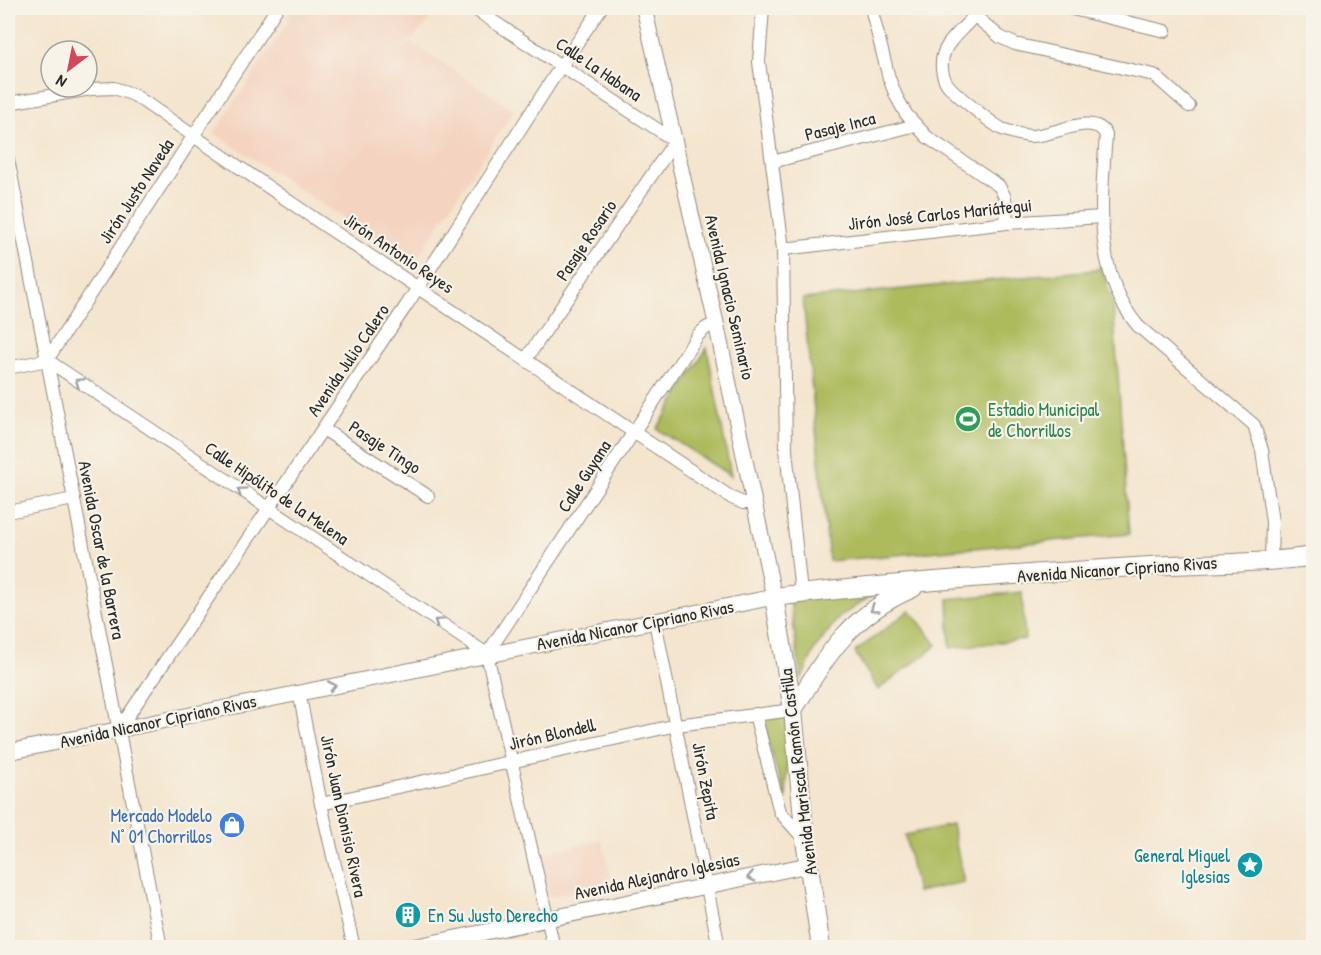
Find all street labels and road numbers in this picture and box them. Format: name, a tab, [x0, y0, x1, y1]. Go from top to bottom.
street label: Calle La Habana	[551, 31, 647, 107]
street label: Pasaje Inca	[802, 105, 878, 147]
street label: Jirón Justo Naveda	[93, 134, 179, 248]
street label: Jirón José Carlos Mariátegui	[847, 192, 1033, 236]
street label: Pasaje Rosario	[550, 195, 622, 285]
street label: Jirón Antonio Reyes	[339, 207, 459, 299]
street label: Avenida Ignacio Seminario	[699, 212, 761, 382]
street label: Avenida Julio Calero	[301, 299, 395, 421]
street label: Pasaje Tingo	[344, 414, 426, 480]
street label: Calle Hipólito de la Melena	[200, 435, 354, 551]
street label: Calle Guyana	[551, 435, 617, 517]
street label: Avenida Oscar de la Barrera	[72, 459, 132, 641]
street label: Avenida Nicanor Cipriano Rivas	[1016, 550, 1218, 588]
street label: Avenida Nicanor Cipriano Rivas	[534, 594, 736, 656]
street label: Avenida Mariscal Ramón Castilla	[773, 667, 823, 877]
street label: Avenida Nicanor Cipriano Rivas	[57, 688, 259, 754]
street label: Jirón Blondell	[506, 712, 598, 756]
street label: Jirón Juan Dionisio Rivera	[315, 733, 373, 899]
street label: Jirón Zepita	[686, 740, 726, 822]
street label: Avenida Alejandro Iglesias	[572, 846, 742, 906]

